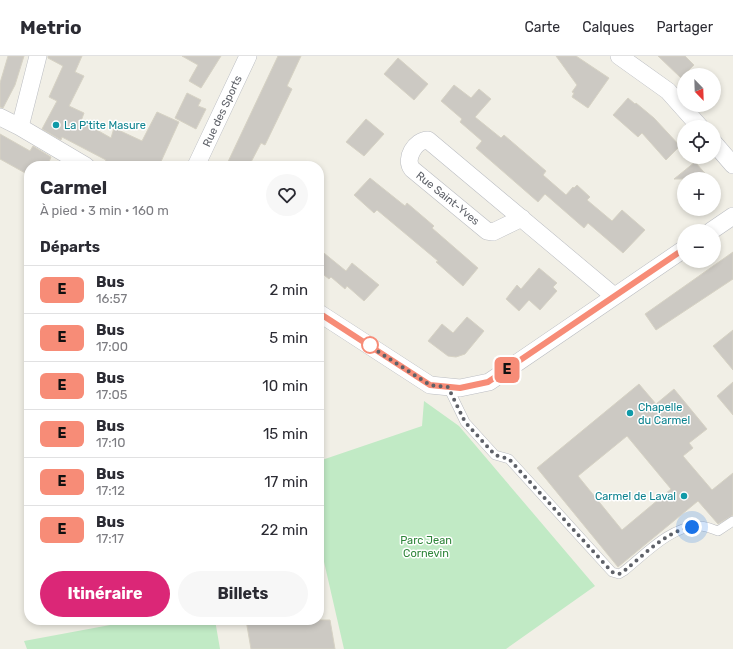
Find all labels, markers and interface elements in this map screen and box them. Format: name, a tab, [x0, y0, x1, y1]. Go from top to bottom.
text: Metrio	[20, 16, 82, 39]
text: Carte	[524, 19, 560, 36]
text: Calques	[582, 19, 634, 36]
text: Partager	[656, 19, 713, 36]
north arrow	[677, 68, 721, 112]
map controls	[677, 68, 721, 268]
street label: Rue des Sports	[200, 73, 245, 149]
place label: La P'tite Masure	[64, 119, 146, 132]
marker: La P'tite Masure	[51, 120, 61, 130]
button: locate	[677, 120, 721, 164]
street label: Rue Saint-Yves	[413, 169, 482, 228]
button: +	[677, 172, 721, 216]
button: heart	[266, 174, 308, 216]
text: Carmel	[40, 176, 107, 199]
text: À pied · 3 min · 160 m	[40, 203, 169, 218]
button: −	[677, 224, 721, 268]
text: Départs	[40, 238, 100, 256]
text: Bus	[96, 273, 124, 291]
text: E	[58, 281, 66, 298]
text: 2 min	[269, 281, 308, 299]
text: 16:57	[96, 291, 127, 306]
text: Bus	[96, 321, 124, 339]
text: E	[58, 329, 66, 346]
text: 5 min	[269, 329, 308, 347]
unlabelled marker	[361, 336, 379, 354]
text: 17:00	[96, 339, 128, 354]
line badge: E	[494, 357, 520, 383]
text: E	[503, 361, 511, 378]
text: Bus	[96, 369, 124, 387]
text: E	[58, 377, 66, 394]
text: 10 min	[262, 377, 308, 395]
text: 17:05	[96, 387, 128, 402]
place label: Chapelle du Carmel	[638, 401, 690, 427]
marker: Chapelle du Carmel	[625, 408, 635, 418]
text: Bus	[96, 417, 124, 435]
text: E	[58, 425, 66, 442]
text: 15 min	[263, 425, 308, 443]
text: 17:10	[96, 435, 125, 450]
text: Bus	[96, 465, 124, 483]
text: E	[58, 473, 66, 490]
text: 17 min	[264, 473, 308, 491]
text: 17:12	[96, 483, 125, 498]
place label: Carmel de Laval	[595, 490, 676, 503]
marker: Carmel de Laval	[679, 491, 689, 501]
text: Bus	[96, 513, 124, 531]
your location	[682, 517, 702, 537]
text: E	[58, 521, 66, 538]
text: 22 min	[261, 521, 308, 539]
text: 17:17	[96, 531, 124, 546]
park label: Parc Jean Cornevin	[400, 534, 452, 560]
button: Itinéraire	[40, 571, 170, 617]
button: Billets	[178, 571, 308, 617]

